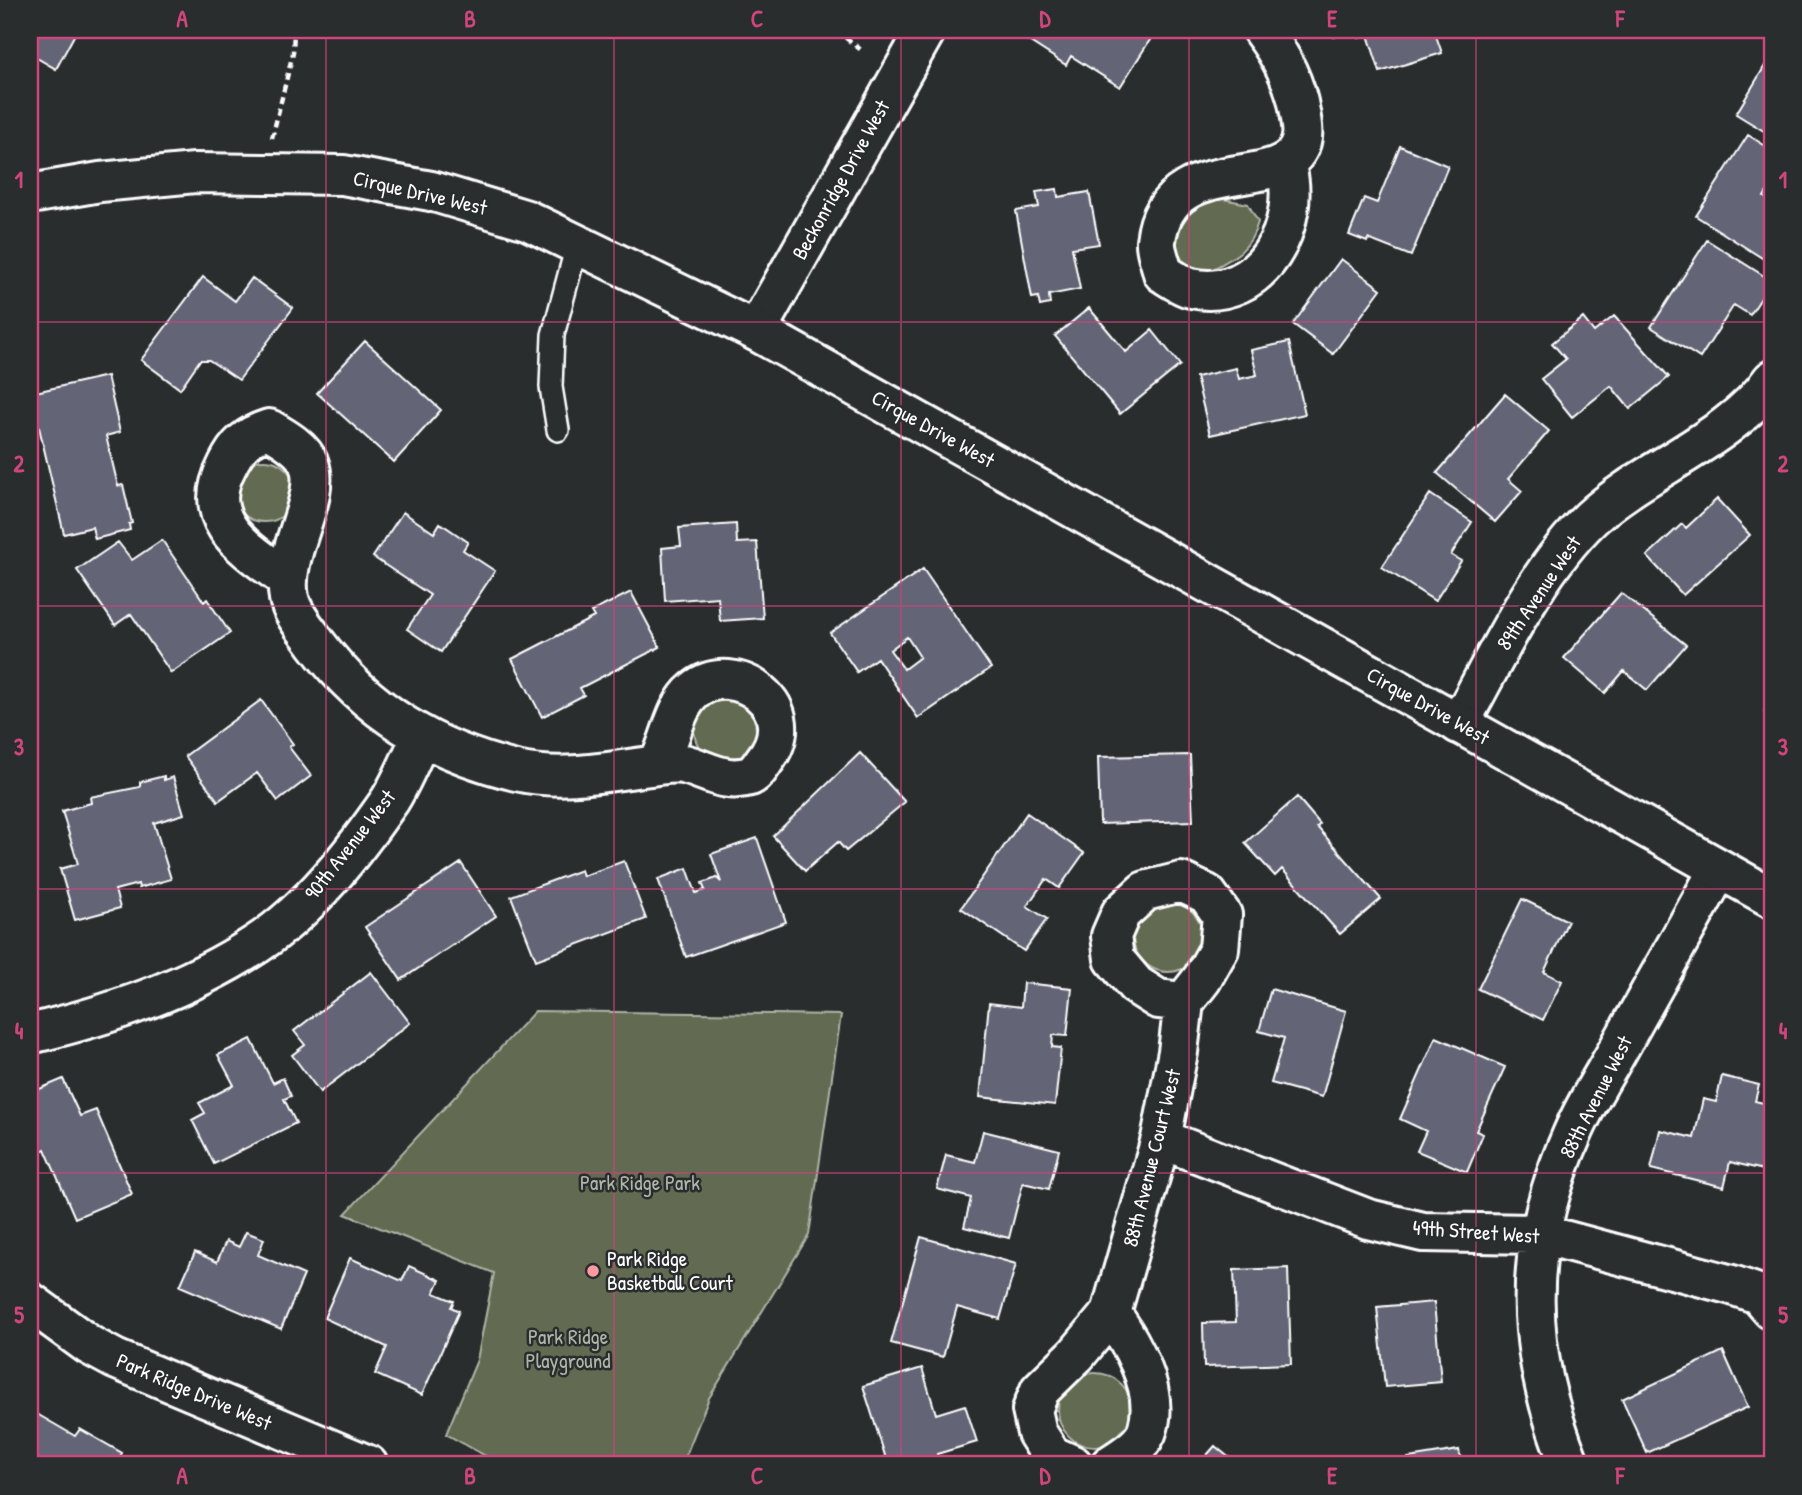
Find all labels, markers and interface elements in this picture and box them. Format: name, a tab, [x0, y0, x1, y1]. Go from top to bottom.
text: A	[176, 3, 188, 34]
text: B	[464, 3, 476, 34]
text: C	[751, 3, 763, 34]
text: D	[1040, 3, 1052, 34]
text: E	[1327, 3, 1338, 34]
text: F	[1615, 3, 1626, 34]
street label: Beckonridge Drive West	[785, 94, 897, 265]
street label: Cirque Drive West	[350, 163, 491, 222]
text: 1	[15, 164, 23, 195]
text: 1	[1779, 164, 1787, 195]
street label: Cirque Drive West	[866, 383, 1001, 475]
text: 2	[14, 448, 25, 479]
text: 2	[1778, 448, 1789, 479]
street label: 89th Avenue West	[1490, 529, 1588, 656]
street label: Cirque Drive West	[1361, 660, 1496, 752]
text: 3	[14, 731, 24, 762]
text: 3	[1778, 731, 1788, 762]
street label: 90th Avenue West	[297, 783, 402, 906]
text: 4	[15, 1015, 24, 1046]
text: 4	[1779, 1015, 1788, 1046]
street label: 88th Avenue West	[1552, 1030, 1639, 1163]
street label: 88th Avenue Court West	[1115, 1065, 1188, 1250]
park label: Park Ridge Park	[580, 1168, 700, 1197]
street label: 49th Street West	[1412, 1213, 1541, 1250]
place label: Park Ridge Basketball Court	[607, 1244, 733, 1297]
marker: Park Ridge Basketball Court	[585, 1263, 601, 1279]
text: 5	[14, 1299, 24, 1330]
text: 5	[1778, 1299, 1788, 1330]
park label: Park Ridge Playground	[526, 1322, 610, 1375]
street label: Park Ridge Drive West	[112, 1346, 277, 1438]
text: A	[176, 1460, 188, 1491]
text: B	[464, 1460, 476, 1491]
text: C	[751, 1460, 763, 1491]
text: D	[1040, 1460, 1052, 1491]
text: E	[1327, 1460, 1338, 1491]
text: F	[1615, 1460, 1626, 1491]

